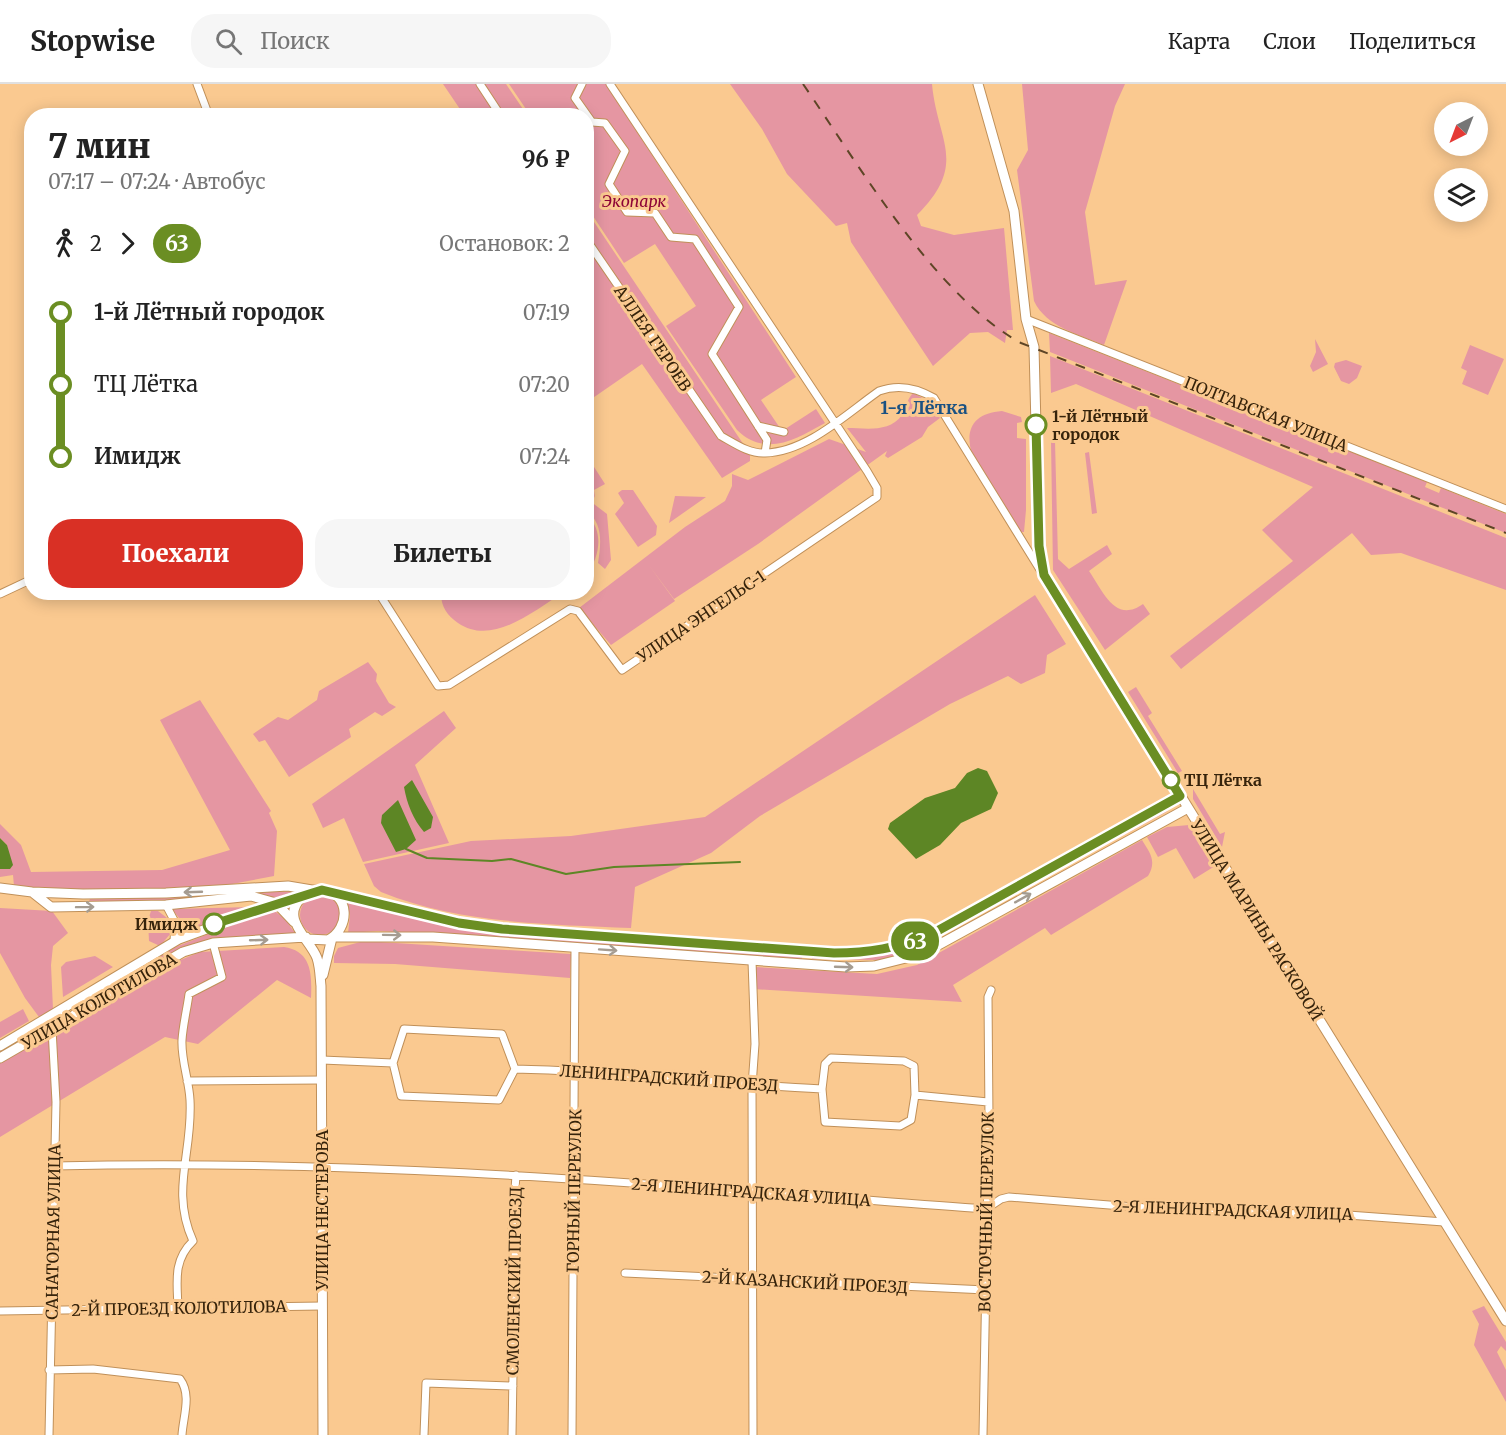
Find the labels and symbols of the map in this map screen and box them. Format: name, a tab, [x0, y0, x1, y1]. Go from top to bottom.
north arrow	[1434, 102, 1488, 156]
park label: Экопарк	[602, 191, 666, 211]
street label: АЛЛЕЯ ГЕРОЕВ	[610, 280, 696, 395]
street label: ПОЛТАВСКАЯ УЛИЦА	[1181, 372, 1351, 456]
district label: 1-я Лётка	[880, 396, 968, 419]
place label: 1-й Лётный городок	[1052, 406, 1148, 444]
marker: 1-й Лётный городок	[1025, 414, 1047, 436]
street label: УЛИЦА ЭНГЕЛЬС-1	[632, 566, 769, 667]
place label: ТЦ Лётка	[1184, 770, 1262, 790]
marker: ТЦ Лётка	[1162, 771, 1180, 789]
street label: УЛИЦА МАРИНЫ РАСКОВОЙ	[1186, 815, 1327, 1024]
one-way arrow	[184, 886, 204, 897]
one-way arrow	[1014, 892, 1031, 904]
one-way arrow	[75, 901, 95, 913]
marker: Имидж	[203, 913, 225, 935]
place label: Имидж	[135, 914, 198, 934]
line badge: 63	[888, 922, 942, 960]
one-way arrow	[382, 930, 402, 941]
one-way arrow	[249, 935, 269, 946]
one-way arrow	[597, 945, 617, 956]
street label: УЛИЦА КОЛОТИЛОВА	[17, 948, 180, 1054]
one-way arrow	[834, 961, 854, 972]
street label: ЛЕНИНГРАДСКИЙ ПРОЕЗД	[559, 1060, 779, 1096]
street label: ГОРНЫЙ ПЕРЕУЛОК	[563, 1108, 585, 1273]
street label: ВОСТОЧНЫЙ ПЕРЕУЛОК	[974, 1111, 998, 1312]
street label: УЛИЦА НЕСТЕРОВА	[312, 1129, 332, 1291]
street label: САНАТОРНАЯ УЛИЦА	[41, 1143, 65, 1320]
street label: 2-Я ЛЕНИНГРАДСКАЯ УЛИЦА	[631, 1174, 872, 1210]
street label: СМОЛЕНСКИЙ ПРОЕЗД	[502, 1187, 526, 1375]
street label: 2-Я ЛЕНИНГРАДСКАЯ УЛИЦА	[1113, 1196, 1354, 1224]
street label: 2-Й КАЗАНСКИЙ ПРОЕЗД	[702, 1267, 908, 1297]
street label: 2-Й ПРОЕЗД КОЛОТИЛОВА	[71, 1296, 287, 1320]

